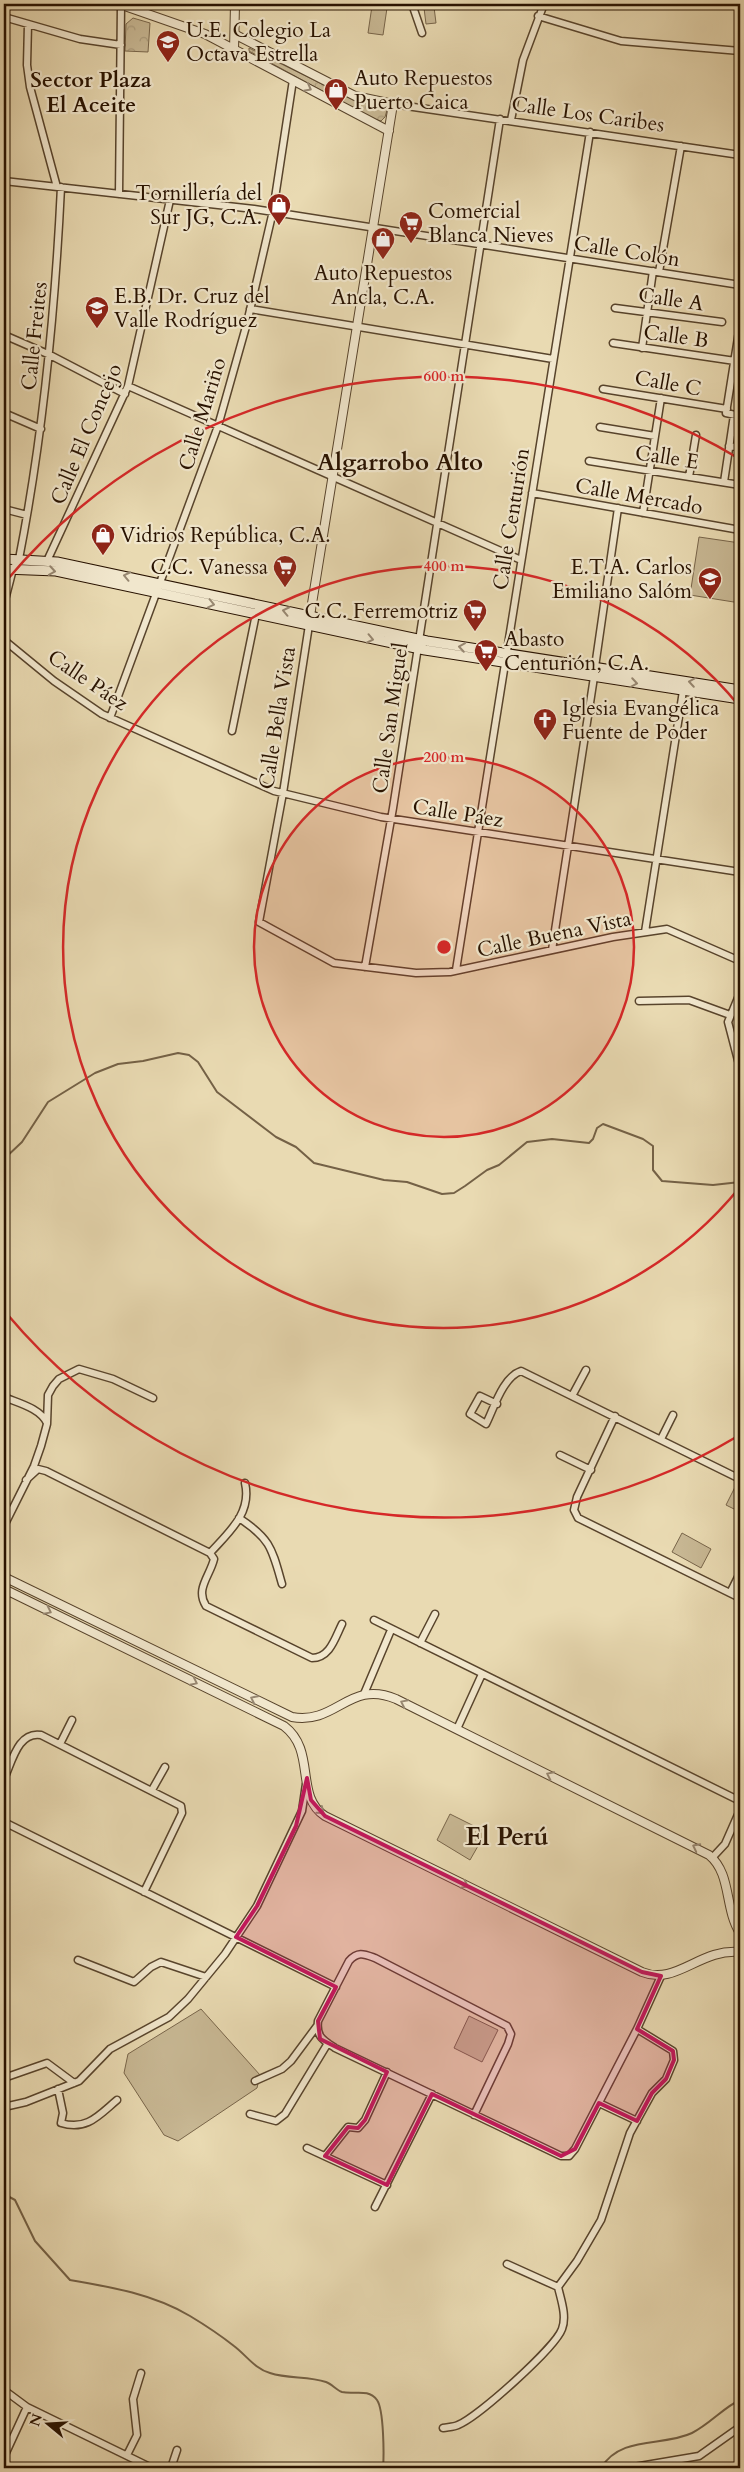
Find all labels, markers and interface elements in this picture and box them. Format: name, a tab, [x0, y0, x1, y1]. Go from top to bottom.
place label: U.E. Colegio La Octava Estrella	[186, 16, 331, 69]
school or university icon: U.E. Colegio La Octava Estrella	[155, 29, 181, 63]
place label: Auto Repuestos Puerto Caica	[354, 64, 492, 117]
district label: Sector Plaza El Aceite	[30, 65, 152, 120]
shop icon: Auto Repuestos Puerto Caica	[323, 77, 349, 111]
one-way arrow	[303, 82, 312, 92]
street label: Calle Los Caribes	[510, 89, 666, 140]
place label: Tornillería del Sur JG, C.A.	[135, 179, 262, 232]
shop icon: Tornillería del Sur JG, C.A.	[266, 192, 292, 226]
place label: Comercial Blanca Nieves	[428, 197, 553, 250]
supermarket icon: Comercial Blanca Nieves	[398, 210, 424, 244]
shop icon: Auto Repuestos Ancla, C.A.	[370, 226, 396, 260]
street label: Calle Colón	[572, 229, 682, 274]
place label: Auto Repuestos Ancla, C.A.	[314, 259, 452, 312]
street label: Calle Freites	[14, 280, 55, 392]
street label: Calle A	[636, 281, 706, 318]
place label: E.B. Dr. Cruz del Valle Rodríguez	[114, 282, 270, 335]
school or university icon: E.B. Dr. Cruz del Valle Rodríguez	[84, 295, 110, 329]
street label: Calle B	[642, 318, 710, 355]
street label: Calle Mariño	[172, 354, 233, 474]
street label: Calle El Concejo	[44, 359, 129, 509]
street label: Calle C	[632, 363, 703, 404]
text: 600 m	[424, 366, 465, 386]
street label: Calle E	[633, 438, 701, 477]
district label: Algarrobo Alto	[317, 446, 483, 479]
street label: Calle Centurión	[486, 446, 537, 592]
street label: Calle Mercado	[573, 471, 705, 522]
place label: Vidrios República, C.A.	[120, 521, 331, 550]
shop icon: Vidrios República, C.A.	[90, 522, 116, 556]
place label: C.C. Vanessa	[150, 553, 268, 582]
place label: E.T.A. Carlos Emiliano Salóm	[552, 553, 692, 606]
supermarket icon: C.C. Vanessa	[272, 554, 298, 588]
text: 400 m	[424, 556, 465, 576]
one-way arrow	[48, 566, 57, 576]
school or university icon: E.T.A. Carlos Emiliano Salóm	[697, 566, 723, 600]
one-way arrow	[123, 572, 132, 582]
place label: C.C. Ferremotriz	[305, 597, 459, 626]
one-way arrow	[207, 598, 216, 609]
supermarket icon: C.C. Ferremotriz	[462, 598, 488, 632]
one-way arrow	[282, 606, 290, 616]
place label: Abasto Centurión, C.A.	[504, 625, 649, 678]
one-way arrow	[366, 633, 375, 644]
supermarket icon: Abasto Centurión, C.A.	[473, 638, 499, 672]
street label: Calle San Miguel	[366, 641, 415, 795]
one-way arrow	[458, 642, 467, 652]
street label: Calle Páez	[42, 643, 134, 718]
street label: Calle Bella Vista	[252, 645, 303, 792]
one-way arrow	[630, 677, 638, 688]
one-way arrow	[688, 678, 696, 688]
place label: Iglesia Evangélica Fuente de Poder	[562, 694, 719, 747]
church icon: Iglesia Evangélica Fuente de Poder	[532, 707, 558, 741]
text: 200 m	[424, 747, 465, 767]
street label: Calle Páez	[411, 792, 506, 835]
street label: Calle Buena Vista	[474, 904, 634, 965]
centre of rings	[435, 938, 453, 956]
one-way arrow	[42, 1604, 51, 1614]
one-way arrow	[188, 1676, 197, 1686]
one-way arrow	[250, 1695, 259, 1706]
one-way arrow	[401, 1699, 410, 1709]
one-way arrow	[546, 1771, 555, 1781]
one-way arrow	[315, 1806, 324, 1814]
district label: El Perú	[465, 1819, 549, 1854]
one-way arrow	[692, 1843, 701, 1853]
one-way arrow	[460, 1879, 469, 1889]
north arrow	[22, 2400, 72, 2450]
text: N	[25, 2411, 47, 2429]

